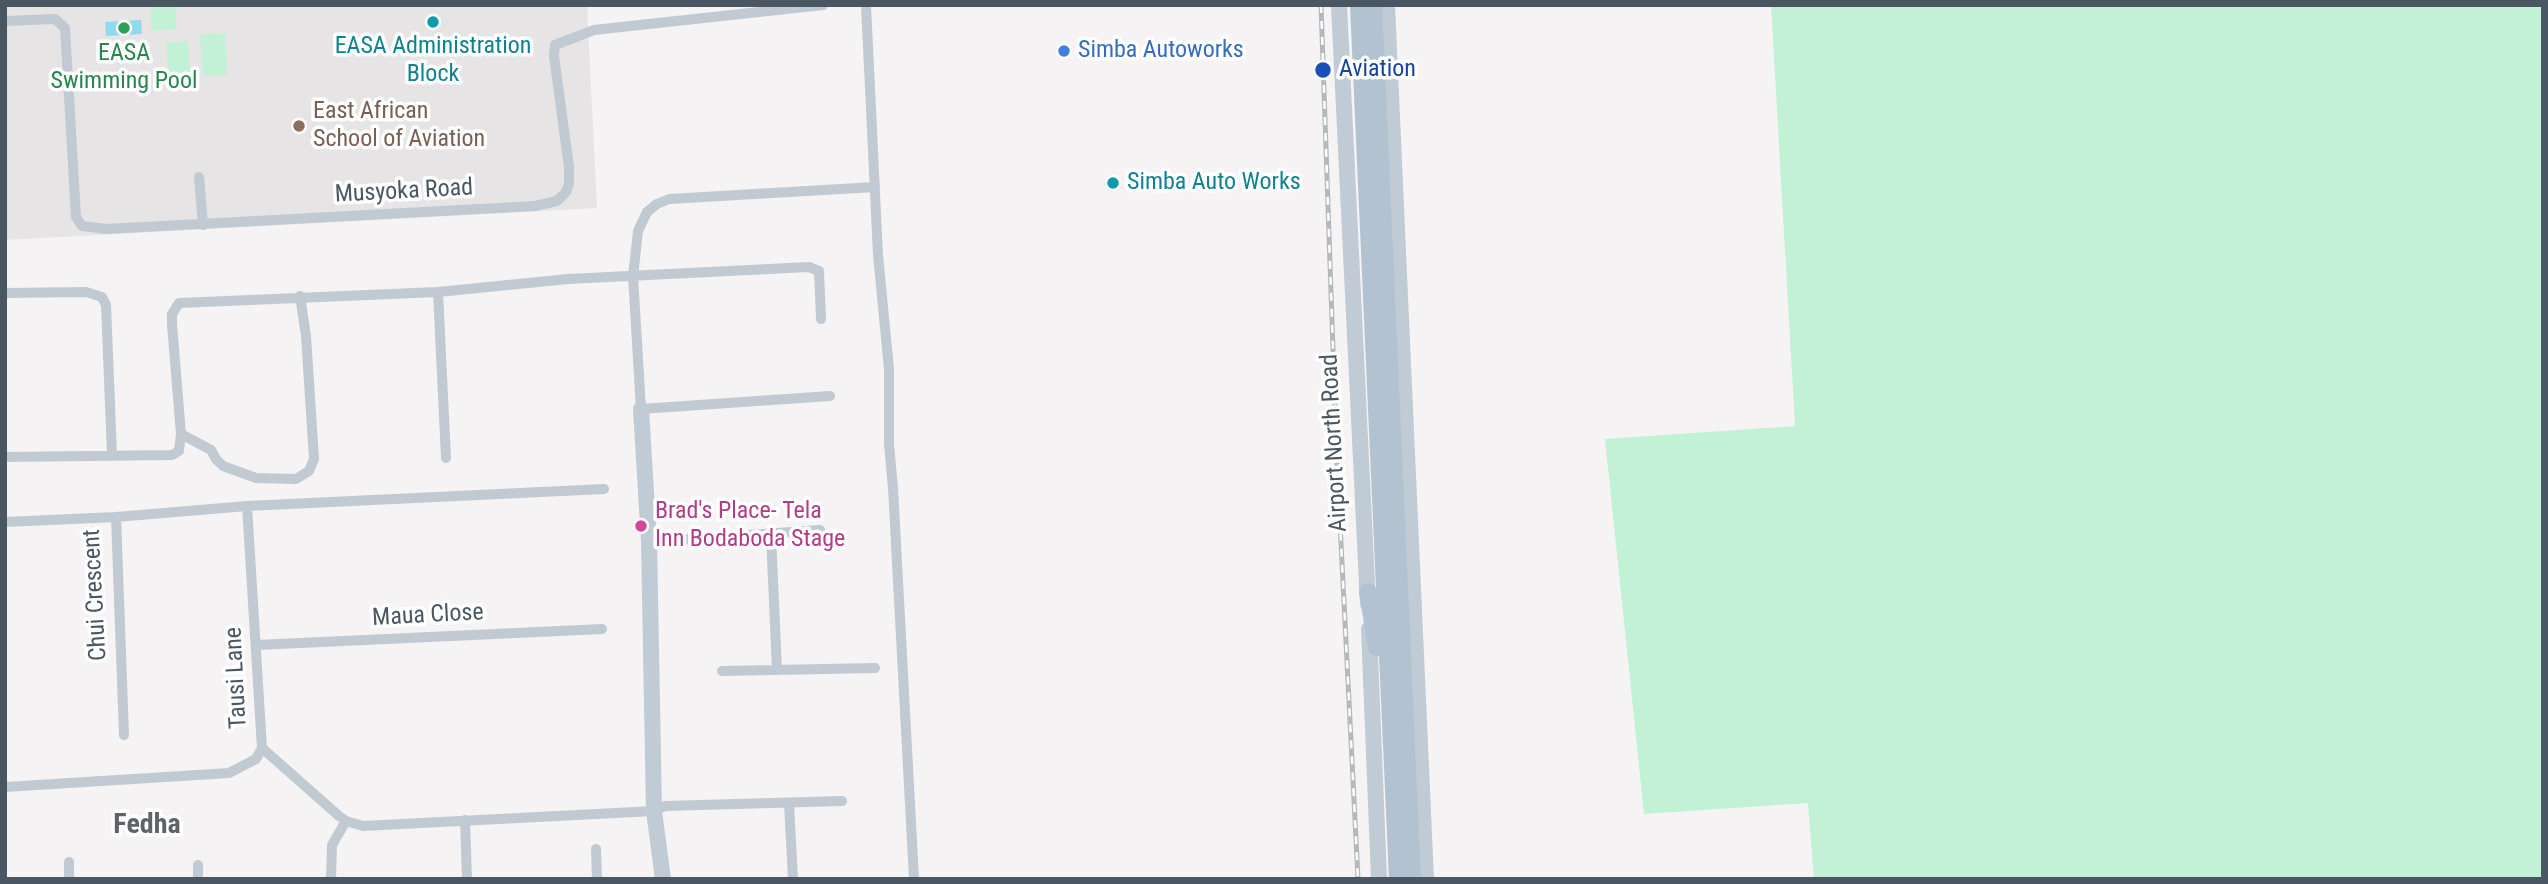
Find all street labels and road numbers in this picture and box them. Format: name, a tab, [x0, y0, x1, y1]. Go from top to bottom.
street label: Musyoka Road	[334, 174, 474, 210]
street label: Airport North Road	[1316, 353, 1354, 533]
street label: Chui Crescent	[78, 528, 114, 662]
street label: Maua Close	[372, 599, 484, 633]
street label: Tausi Lane	[220, 626, 254, 730]

